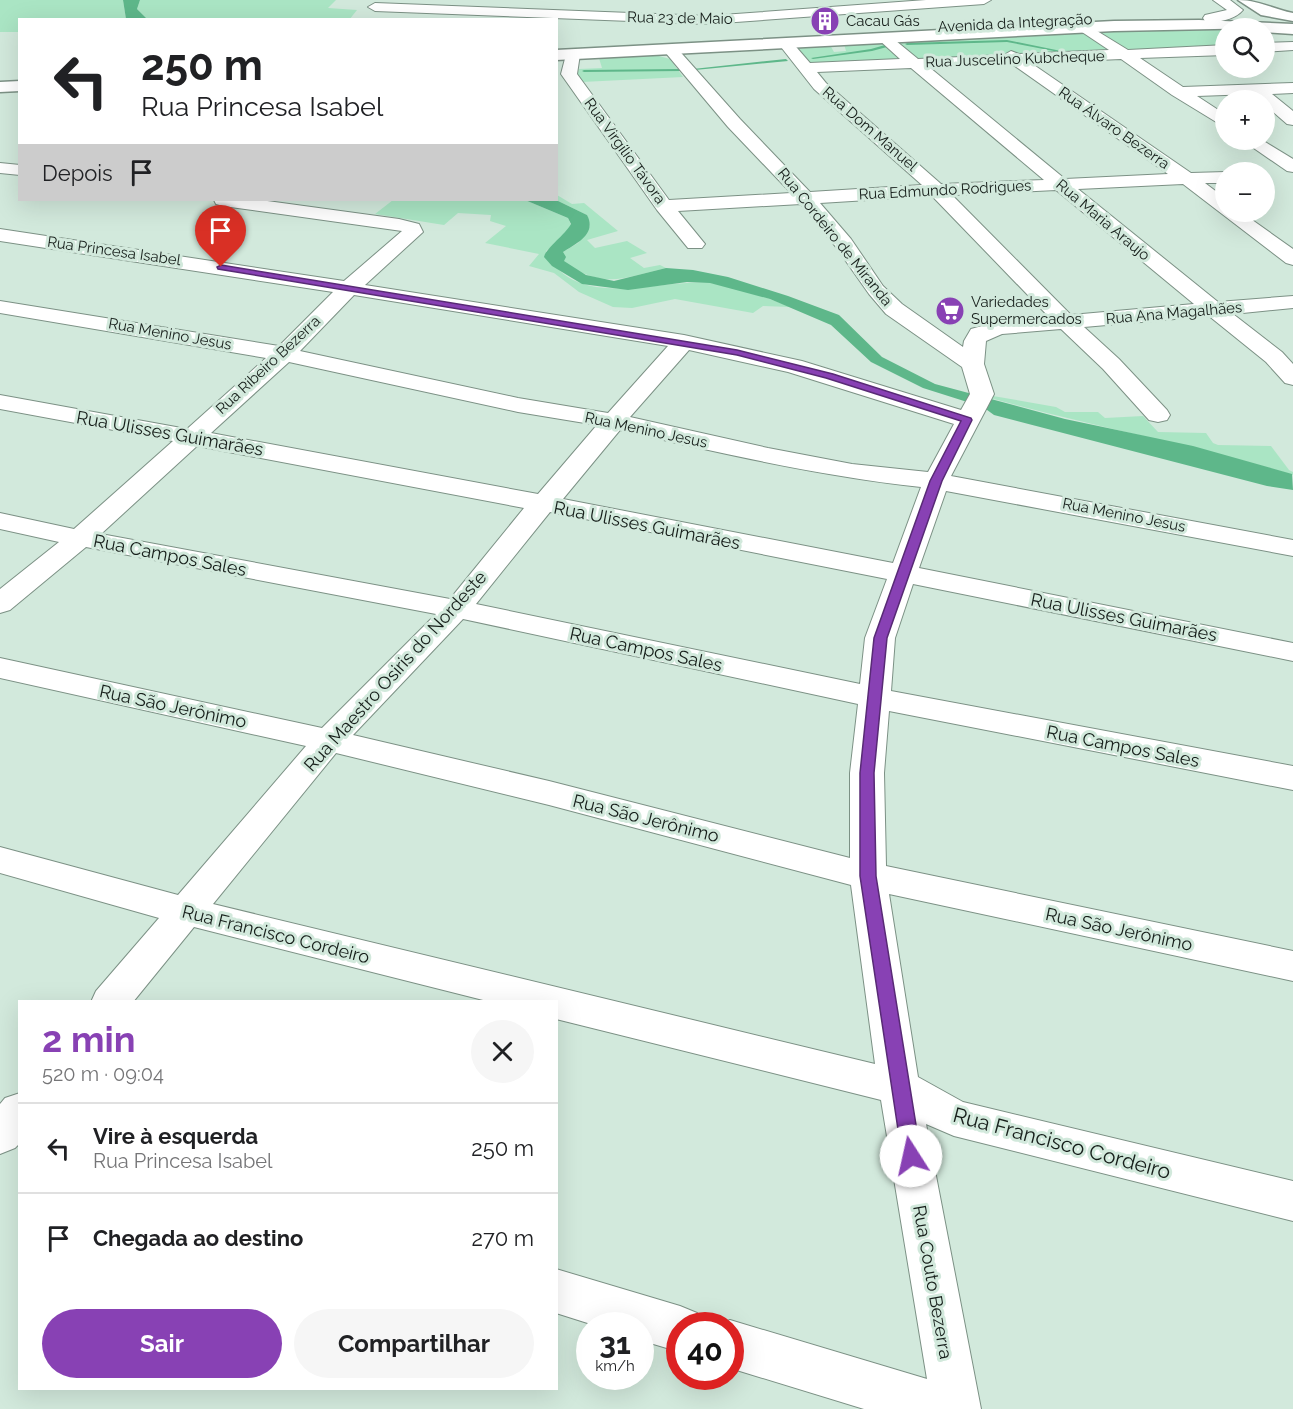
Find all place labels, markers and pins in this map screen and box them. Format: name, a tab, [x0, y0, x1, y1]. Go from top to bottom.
building icon: Cacau Gás	[809, 5, 841, 37]
place label: Cacau Gás	[846, 12, 920, 30]
pin	[195, 205, 246, 267]
place label: Variedades Supermercados	[971, 293, 1082, 328]
supermarket icon: Variedades Supermercados	[934, 295, 966, 327]

